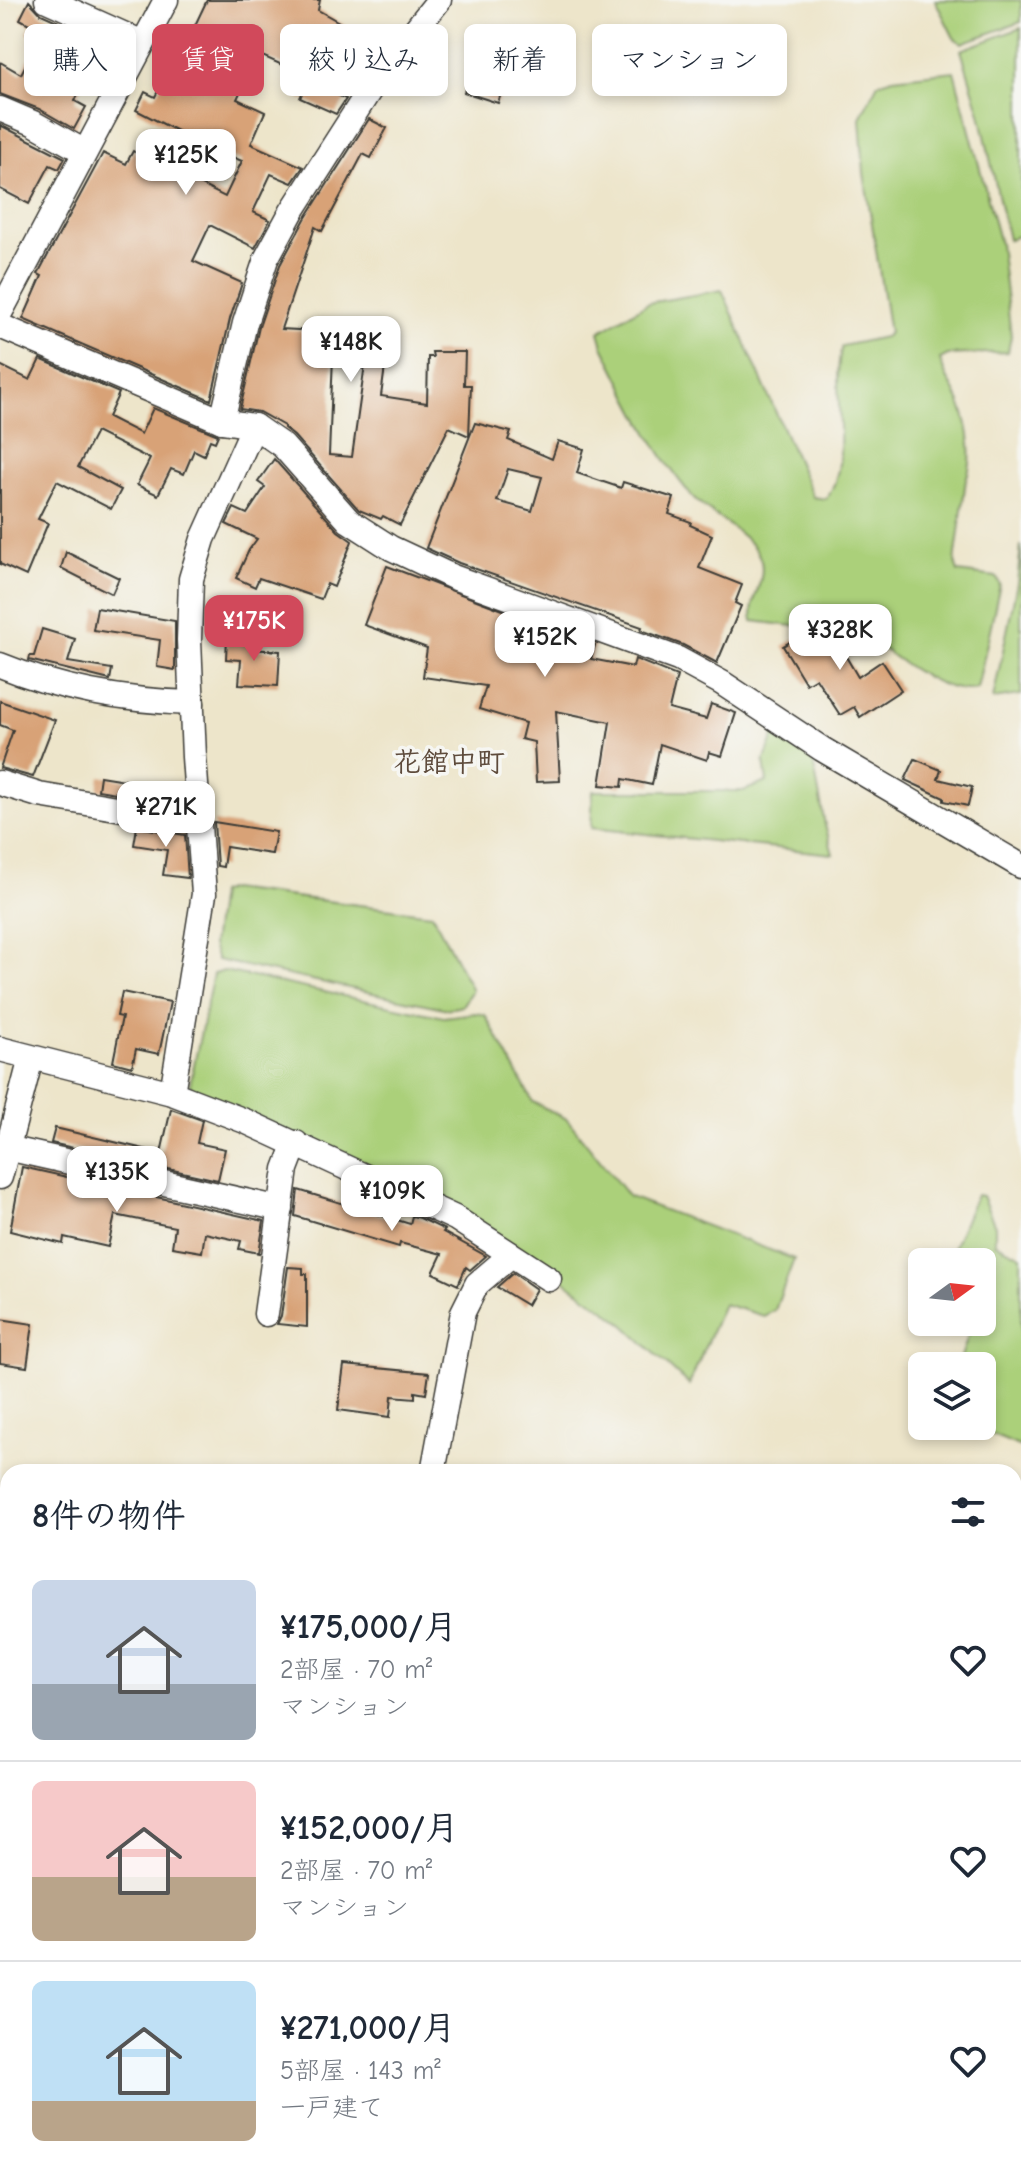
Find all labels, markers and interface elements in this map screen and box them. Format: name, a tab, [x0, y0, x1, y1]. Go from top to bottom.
chip: 購入	[24, 24, 136, 96]
chip: 賃貸	[152, 24, 264, 96]
chip: 絞り込み	[280, 24, 448, 96]
chip: 新着	[464, 24, 576, 96]
chip: マンション	[592, 24, 787, 96]
pin: ¥125K	[130, 129, 242, 197]
text: ¥125K	[154, 140, 218, 170]
pin: ¥148K	[295, 316, 407, 384]
text: ¥148K	[320, 327, 382, 357]
pin: ¥175K	[198, 595, 310, 663]
pin: ¥328K	[784, 604, 896, 672]
text: ¥175K	[222, 606, 286, 636]
pin: ¥152K	[489, 611, 601, 679]
text: ¥328K	[807, 615, 873, 645]
text: ¥152K	[513, 622, 577, 652]
district label: 花館中町	[393, 746, 505, 778]
pin: ¥271K	[110, 781, 222, 849]
text: ¥271K	[135, 792, 197, 822]
pin: ¥135K	[61, 1146, 173, 1214]
text: ¥135K	[85, 1157, 149, 1187]
pin: ¥109K	[336, 1165, 448, 1233]
text: ¥109K	[359, 1176, 425, 1206]
north arrow	[908, 1248, 996, 1336]
map controls	[908, 1248, 996, 1440]
button: layers	[908, 1352, 996, 1440]
icon: filters	[946, 1490, 990, 1534]
text: 8件の物件	[32, 1496, 185, 1536]
text: ¥175,000/月	[280, 1607, 457, 1647]
icon: home	[96, 1612, 192, 1708]
icon: heart	[946, 1638, 990, 1682]
text: 2部屋 · 70 m²	[280, 1655, 432, 1685]
text: マンション	[280, 1692, 409, 1722]
text: ¥152,000/月	[280, 1808, 459, 1848]
icon: home	[96, 1813, 192, 1909]
icon: heart	[946, 1839, 990, 1883]
text: 2部屋 · 70 m²	[280, 1856, 432, 1886]
text: マンション	[280, 1893, 409, 1923]
text: ¥271,000/月	[280, 2008, 456, 2048]
icon: home	[96, 2013, 192, 2109]
icon: heart	[946, 2039, 990, 2083]
text: 5部屋 · 143 m²	[280, 2056, 441, 2086]
text: 一戸建て	[280, 2093, 384, 2123]

